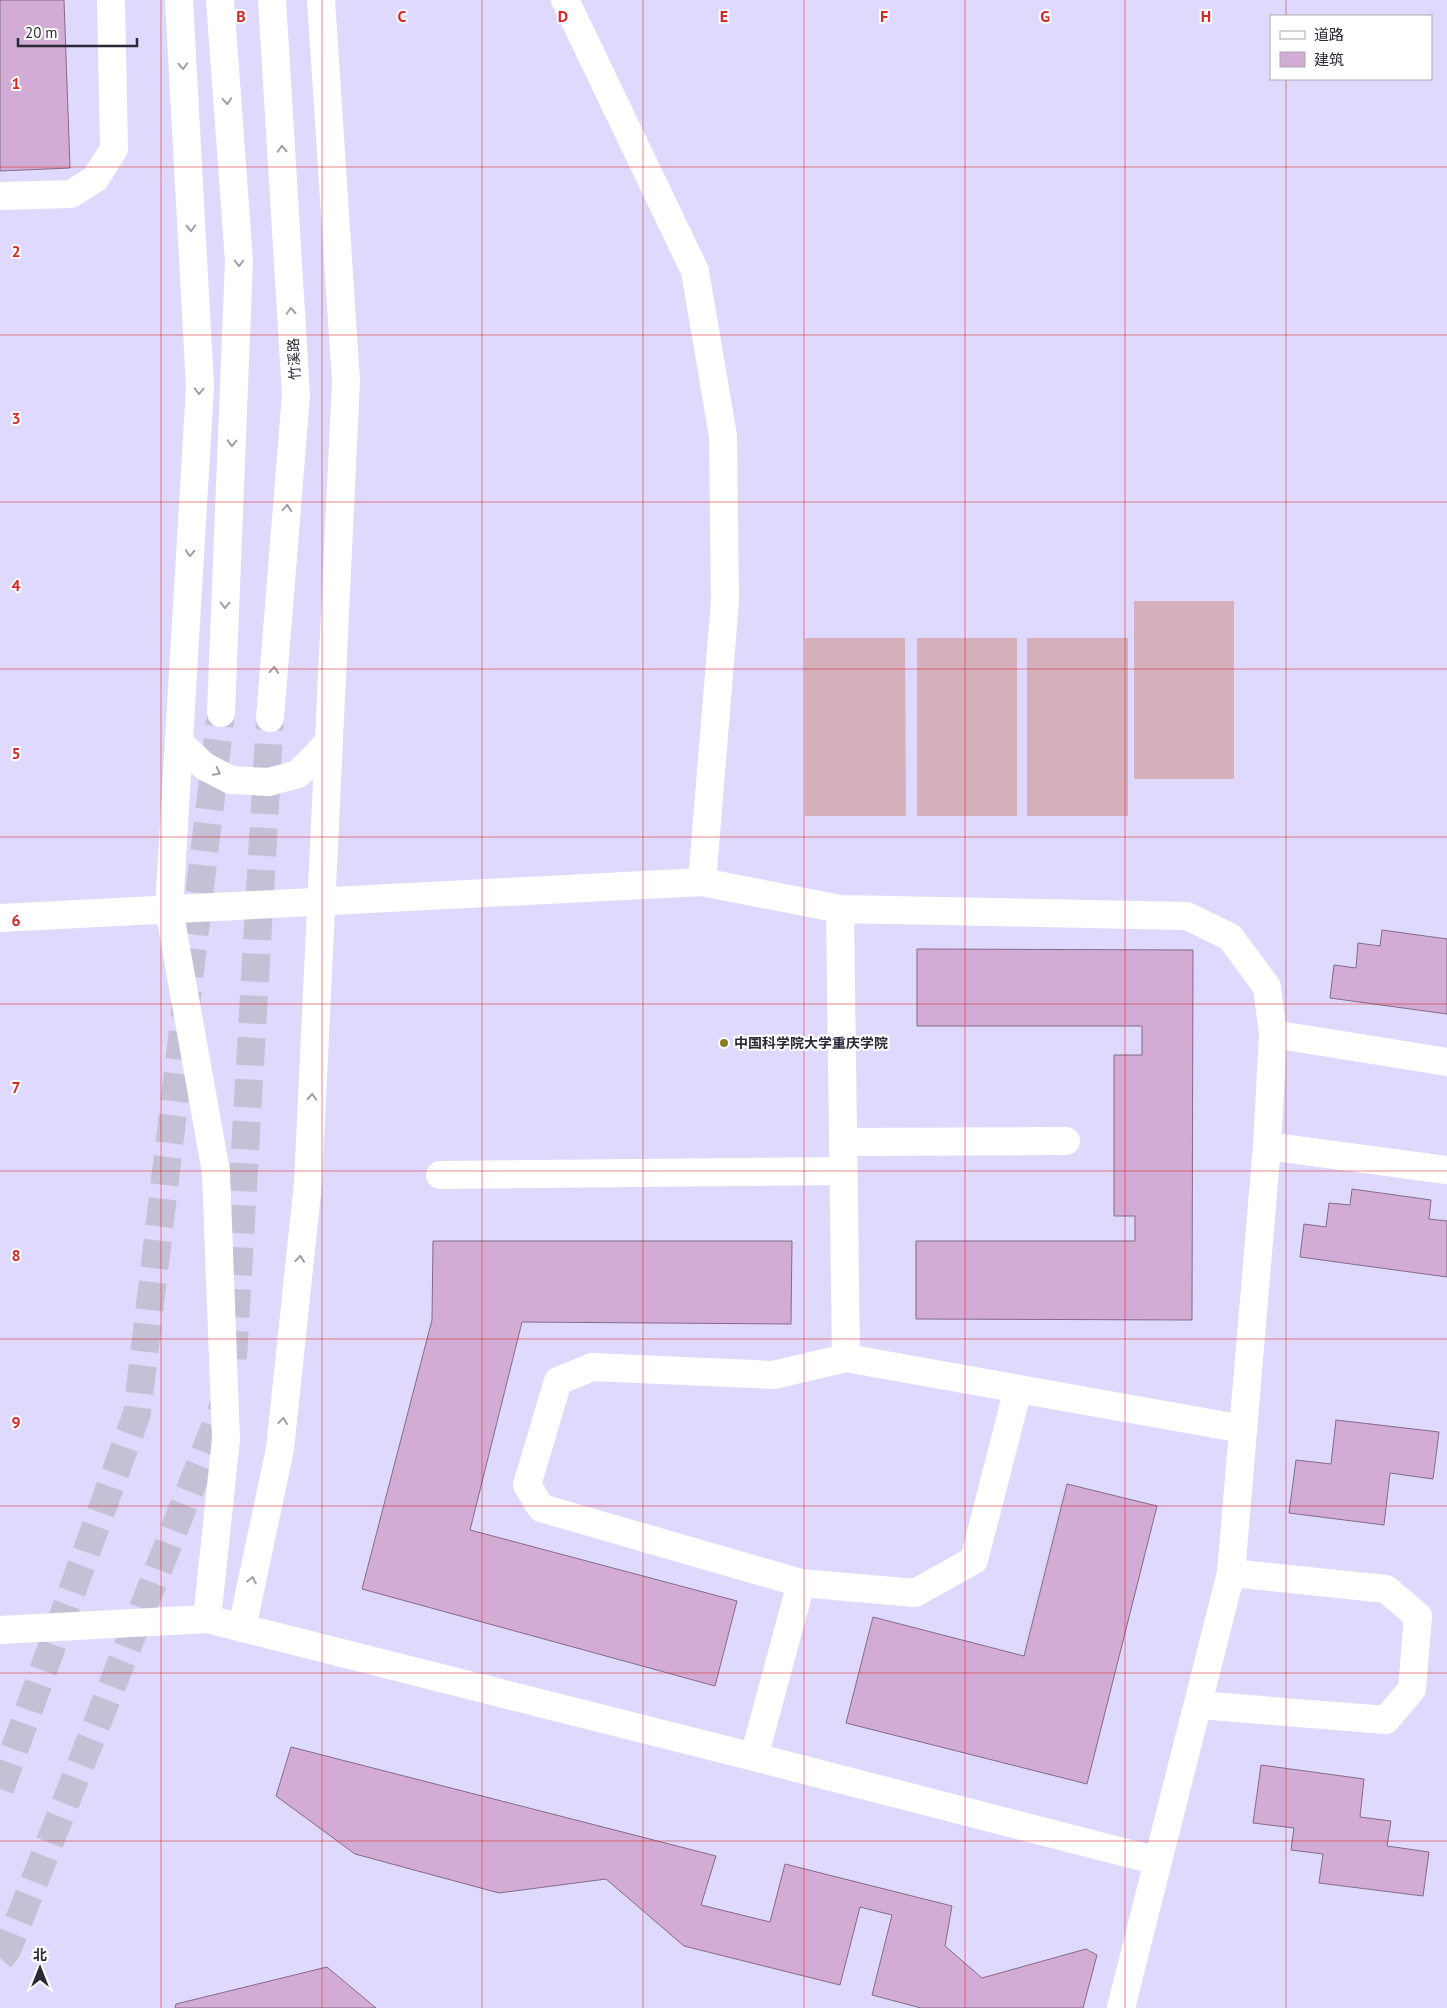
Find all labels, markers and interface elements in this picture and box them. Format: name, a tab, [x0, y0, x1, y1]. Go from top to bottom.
text: B	[236, 6, 246, 26]
text: C	[398, 6, 407, 26]
text: D	[558, 6, 568, 26]
text: E	[720, 6, 728, 26]
text: F	[880, 6, 888, 26]
text: G	[1040, 6, 1050, 26]
text: H	[1201, 6, 1211, 26]
scale bar	[18, 15, 136, 47]
legend	[1270, 15, 1432, 80]
text: 20 m	[25, 23, 58, 42]
text: 道路	[1314, 25, 1344, 44]
text: 建筑	[1314, 50, 1344, 69]
one-way arrow	[177, 62, 188, 70]
text: 1	[11, 73, 21, 93]
one-way arrow	[222, 97, 233, 105]
one-way arrow	[276, 144, 287, 152]
one-way arrow	[186, 225, 197, 233]
text: 2	[11, 241, 21, 261]
one-way arrow	[234, 260, 244, 267]
one-way arrow	[286, 307, 297, 315]
street label: 竹溪路	[284, 338, 304, 380]
one-way arrow	[194, 387, 205, 395]
text: 3	[11, 408, 21, 428]
one-way arrow	[227, 440, 237, 447]
one-way arrow	[281, 504, 292, 512]
one-way arrow	[185, 549, 196, 557]
text: 4	[11, 575, 21, 595]
one-way arrow	[220, 601, 231, 609]
one-way arrow	[268, 666, 279, 674]
text: 5	[11, 743, 21, 763]
one-way arrow	[212, 766, 221, 776]
text: 6	[11, 910, 21, 930]
place label: 中国科学院大学重庆学院	[734, 1034, 888, 1052]
marker: 中国科学院大学重庆学院	[718, 1037, 730, 1049]
text: 7	[11, 1077, 21, 1097]
one-way arrow	[306, 1093, 317, 1101]
text: 8	[11, 1245, 21, 1265]
one-way arrow	[294, 1255, 305, 1263]
text: 9	[11, 1412, 21, 1432]
one-way arrow	[277, 1417, 288, 1425]
one-way arrow	[246, 1576, 257, 1585]
north arrow	[15, 1943, 65, 1993]
text: 北	[33, 1946, 47, 1964]

